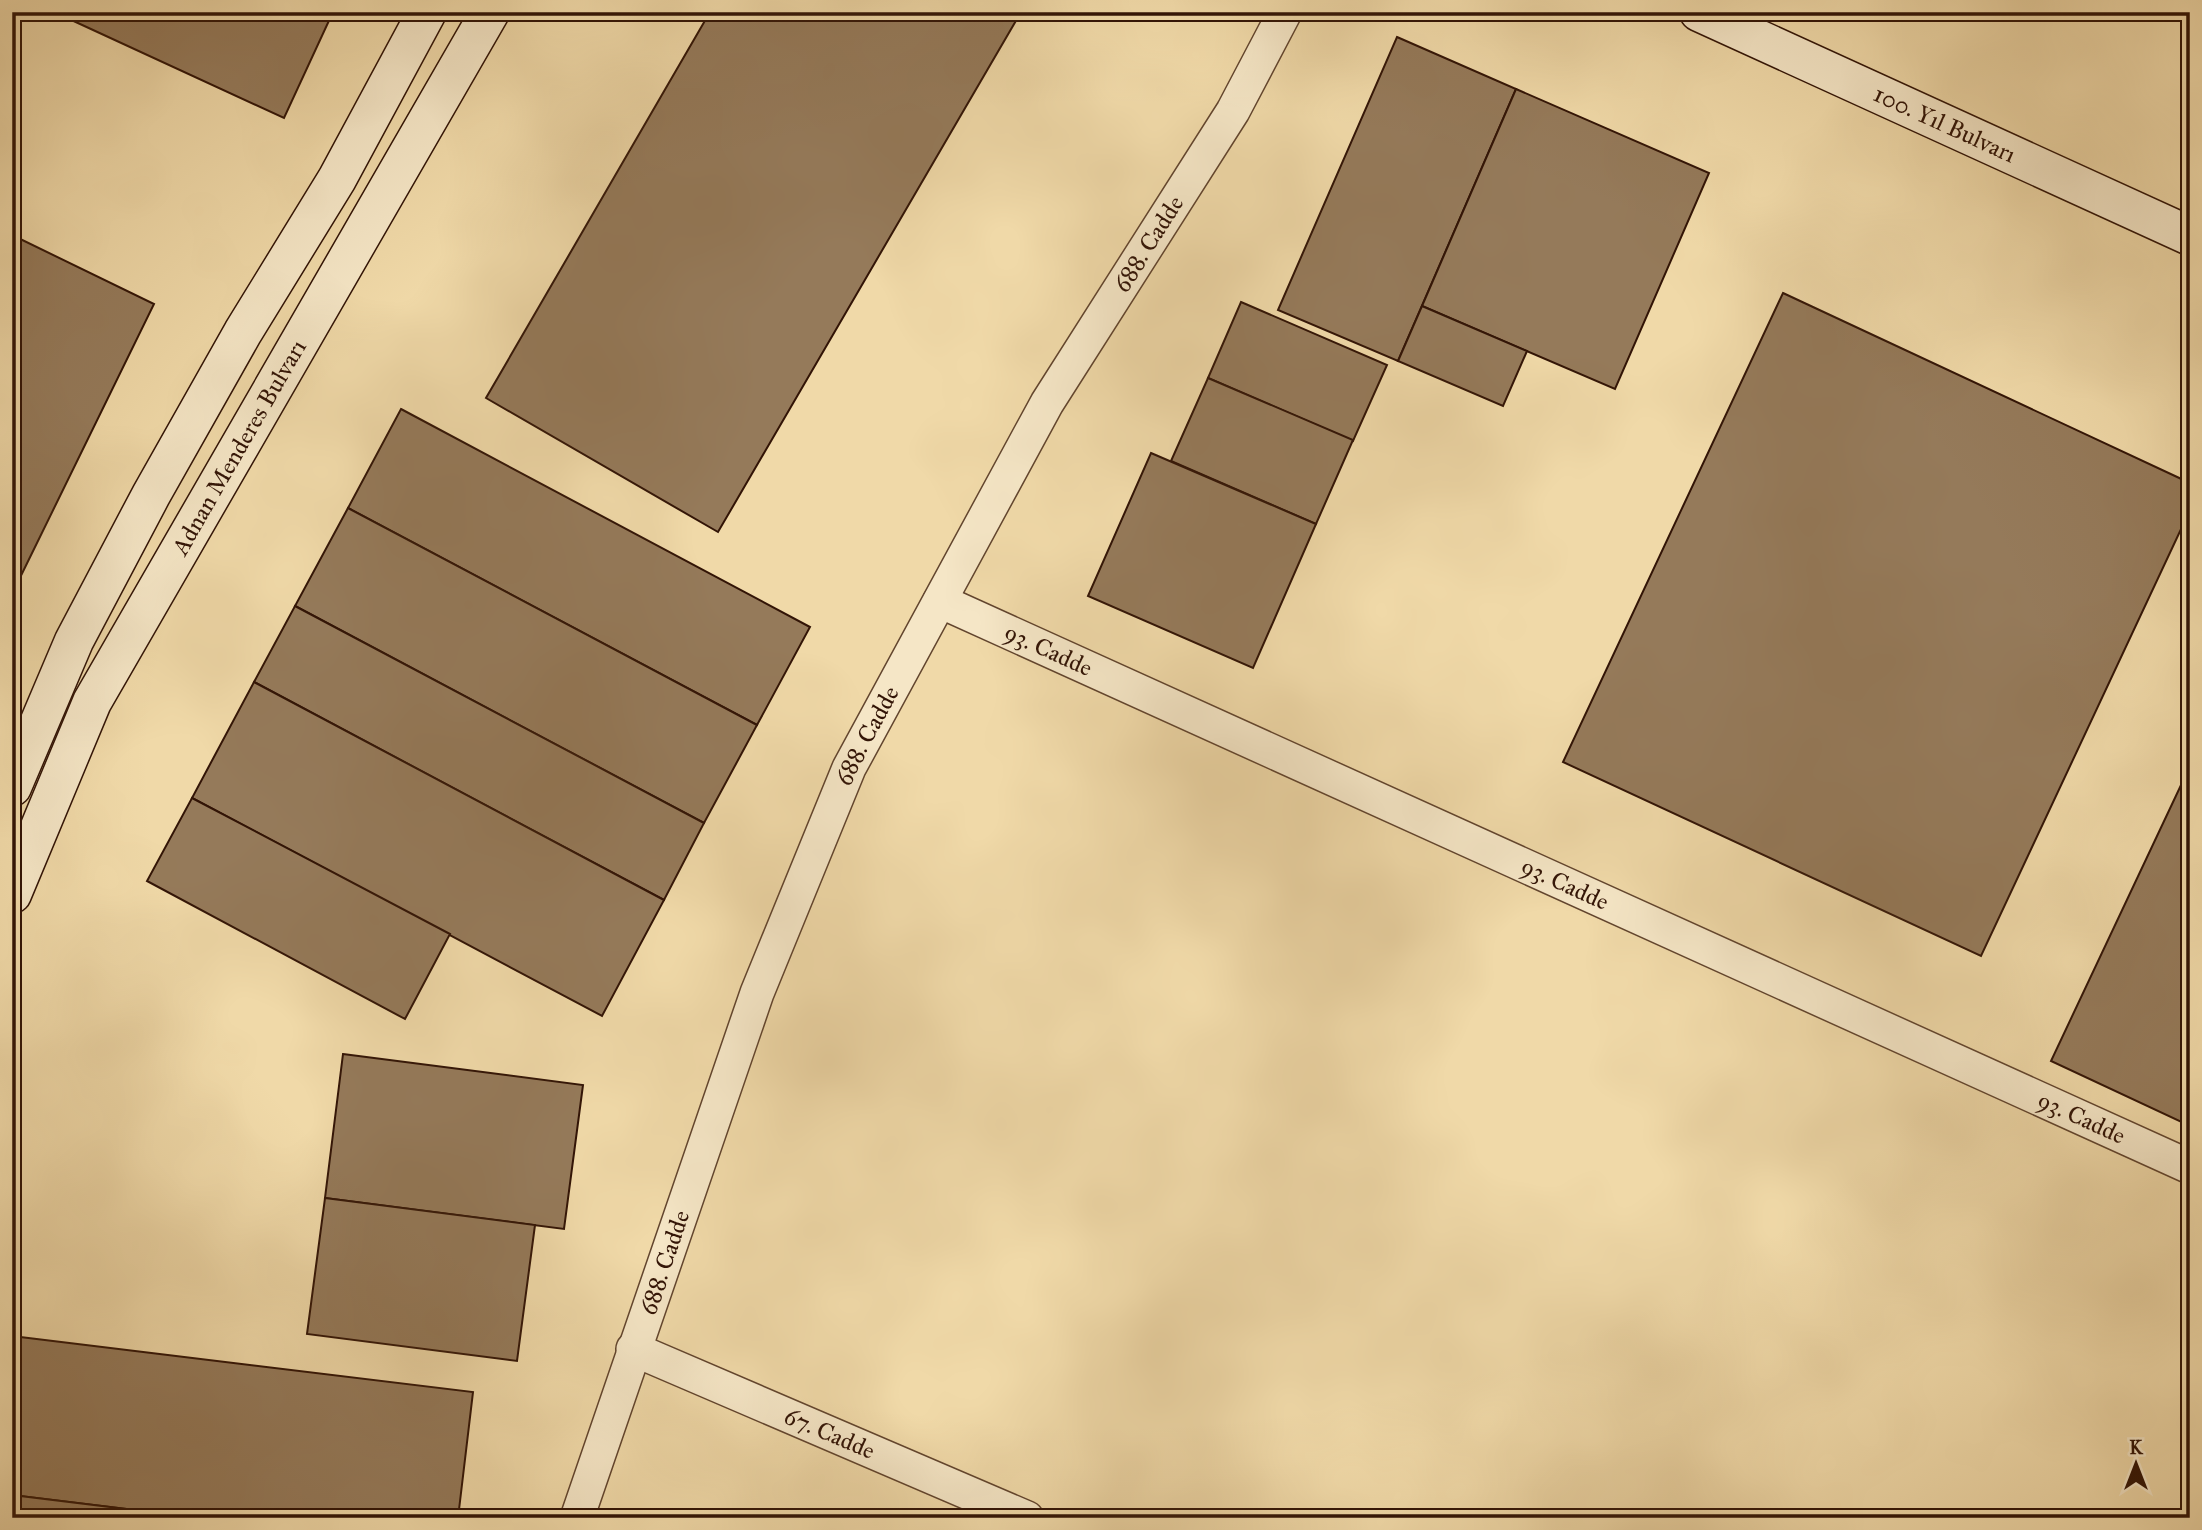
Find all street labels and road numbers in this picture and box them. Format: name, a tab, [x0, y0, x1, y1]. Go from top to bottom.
street label: 100. Yıl Bulvarı	[1869, 79, 2021, 170]
street label: 688. Cadde	[1107, 190, 1190, 298]
street label: Adnan Menderes Bulvarı	[164, 334, 313, 561]
street label: 93. Cadde	[1000, 617, 1097, 683]
street label: 688. Cadde	[829, 681, 906, 790]
street label: 93. Cadde	[1516, 851, 1614, 917]
street label: 93. Cadde	[2033, 1085, 2130, 1151]
street label: 688. Cadde	[633, 1206, 696, 1319]
street label: 67. Cadde	[780, 1401, 880, 1466]

